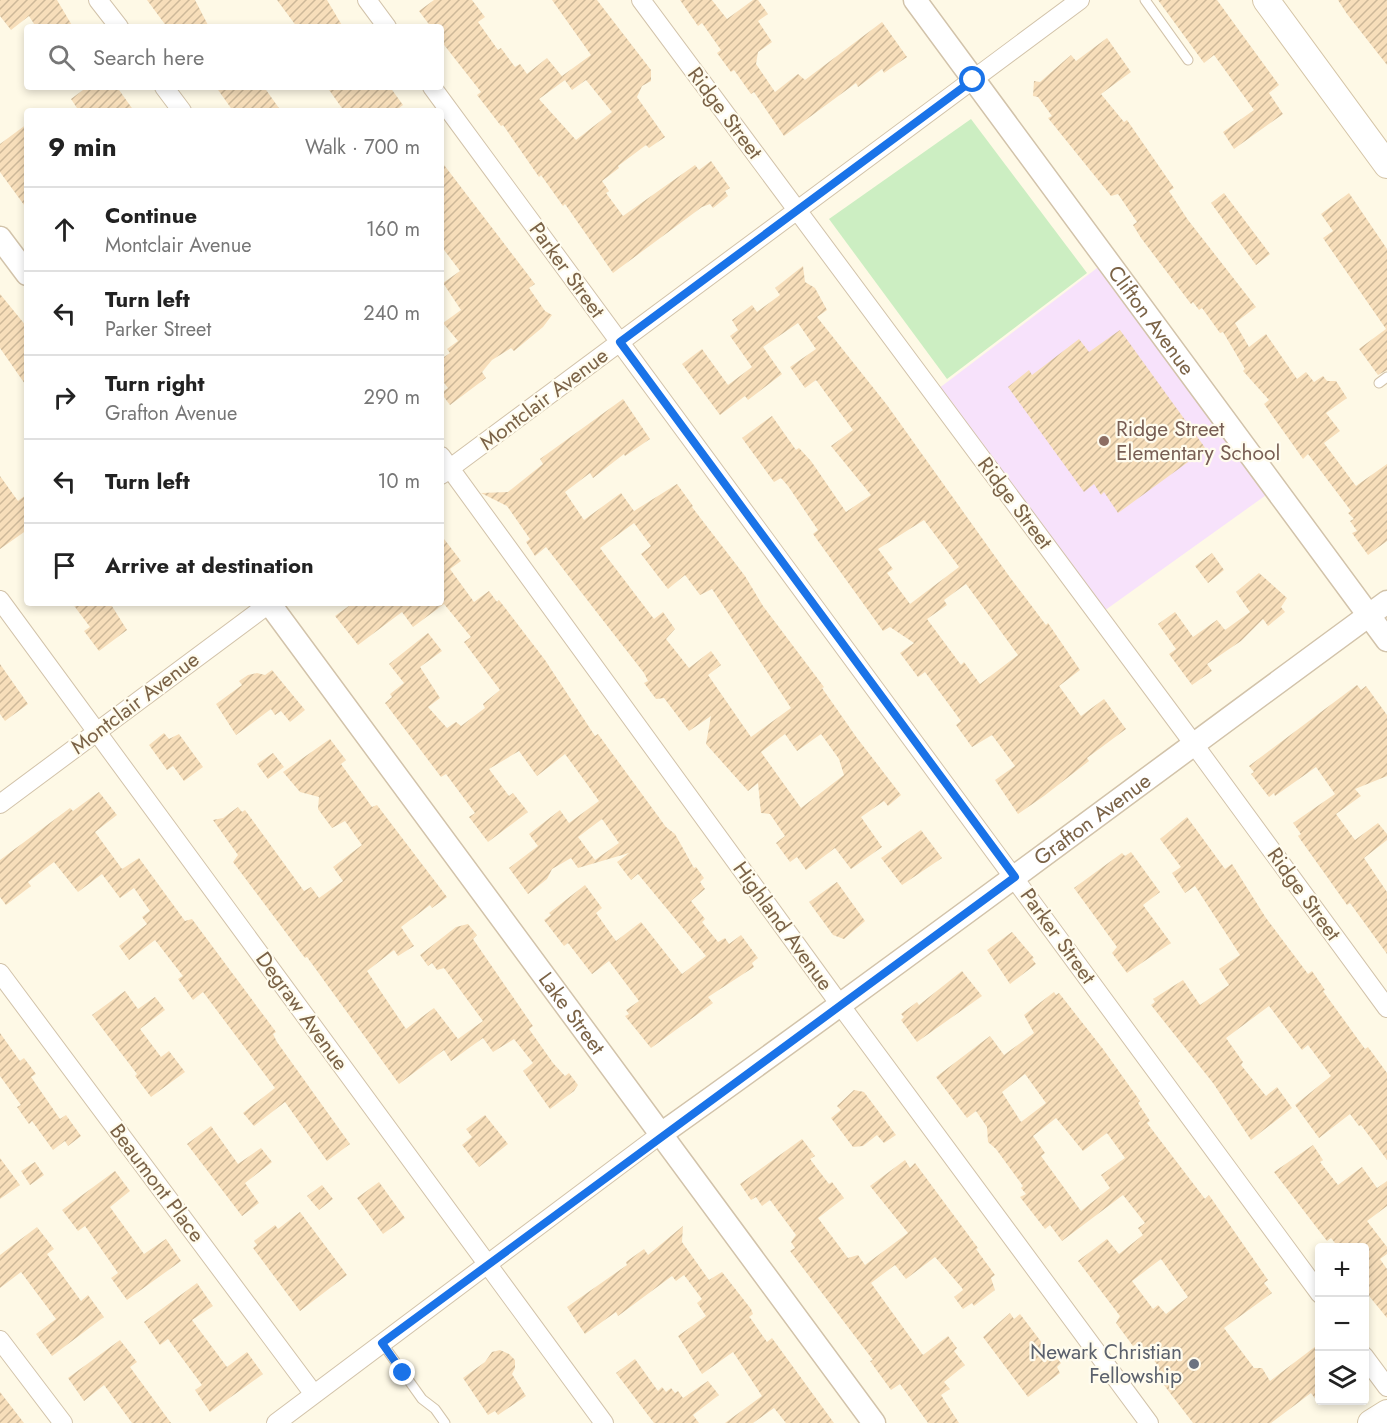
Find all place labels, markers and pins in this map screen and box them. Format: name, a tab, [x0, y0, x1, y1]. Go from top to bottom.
place label: Ridge Street Elementary School	[1116, 414, 1280, 468]
marker: Ridge Street Elementary School	[1097, 434, 1111, 448]
place label: Newark Christian Fellowship	[1030, 1337, 1182, 1391]
marker: Newark Christian Fellowship	[1187, 1357, 1201, 1371]

